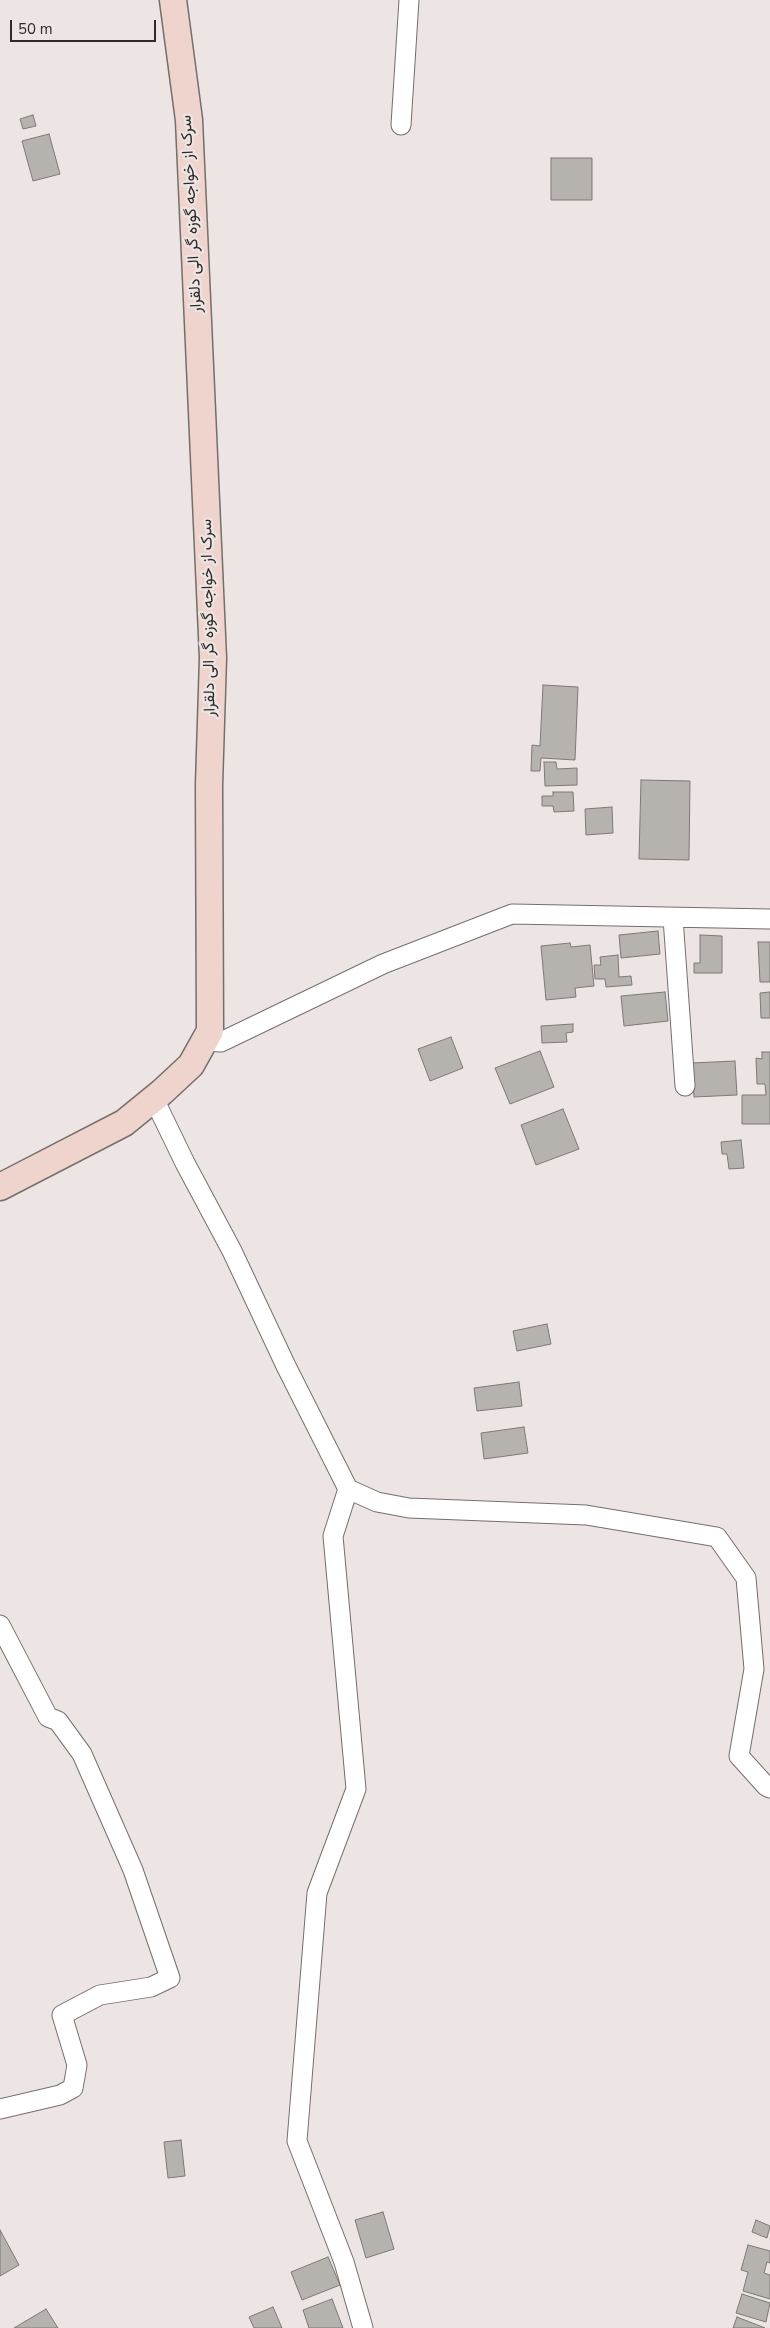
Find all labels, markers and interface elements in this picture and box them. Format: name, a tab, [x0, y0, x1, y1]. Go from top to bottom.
scale bar	[12, 10, 159, 42]
text: 50 m	[18, 19, 53, 39]
street label: سرک از خواجه گوزه گر الی دلقرار	[177, 115, 207, 313]
street label: سرک از خواجه گوزه گر الی دلقرار	[198, 519, 220, 717]

